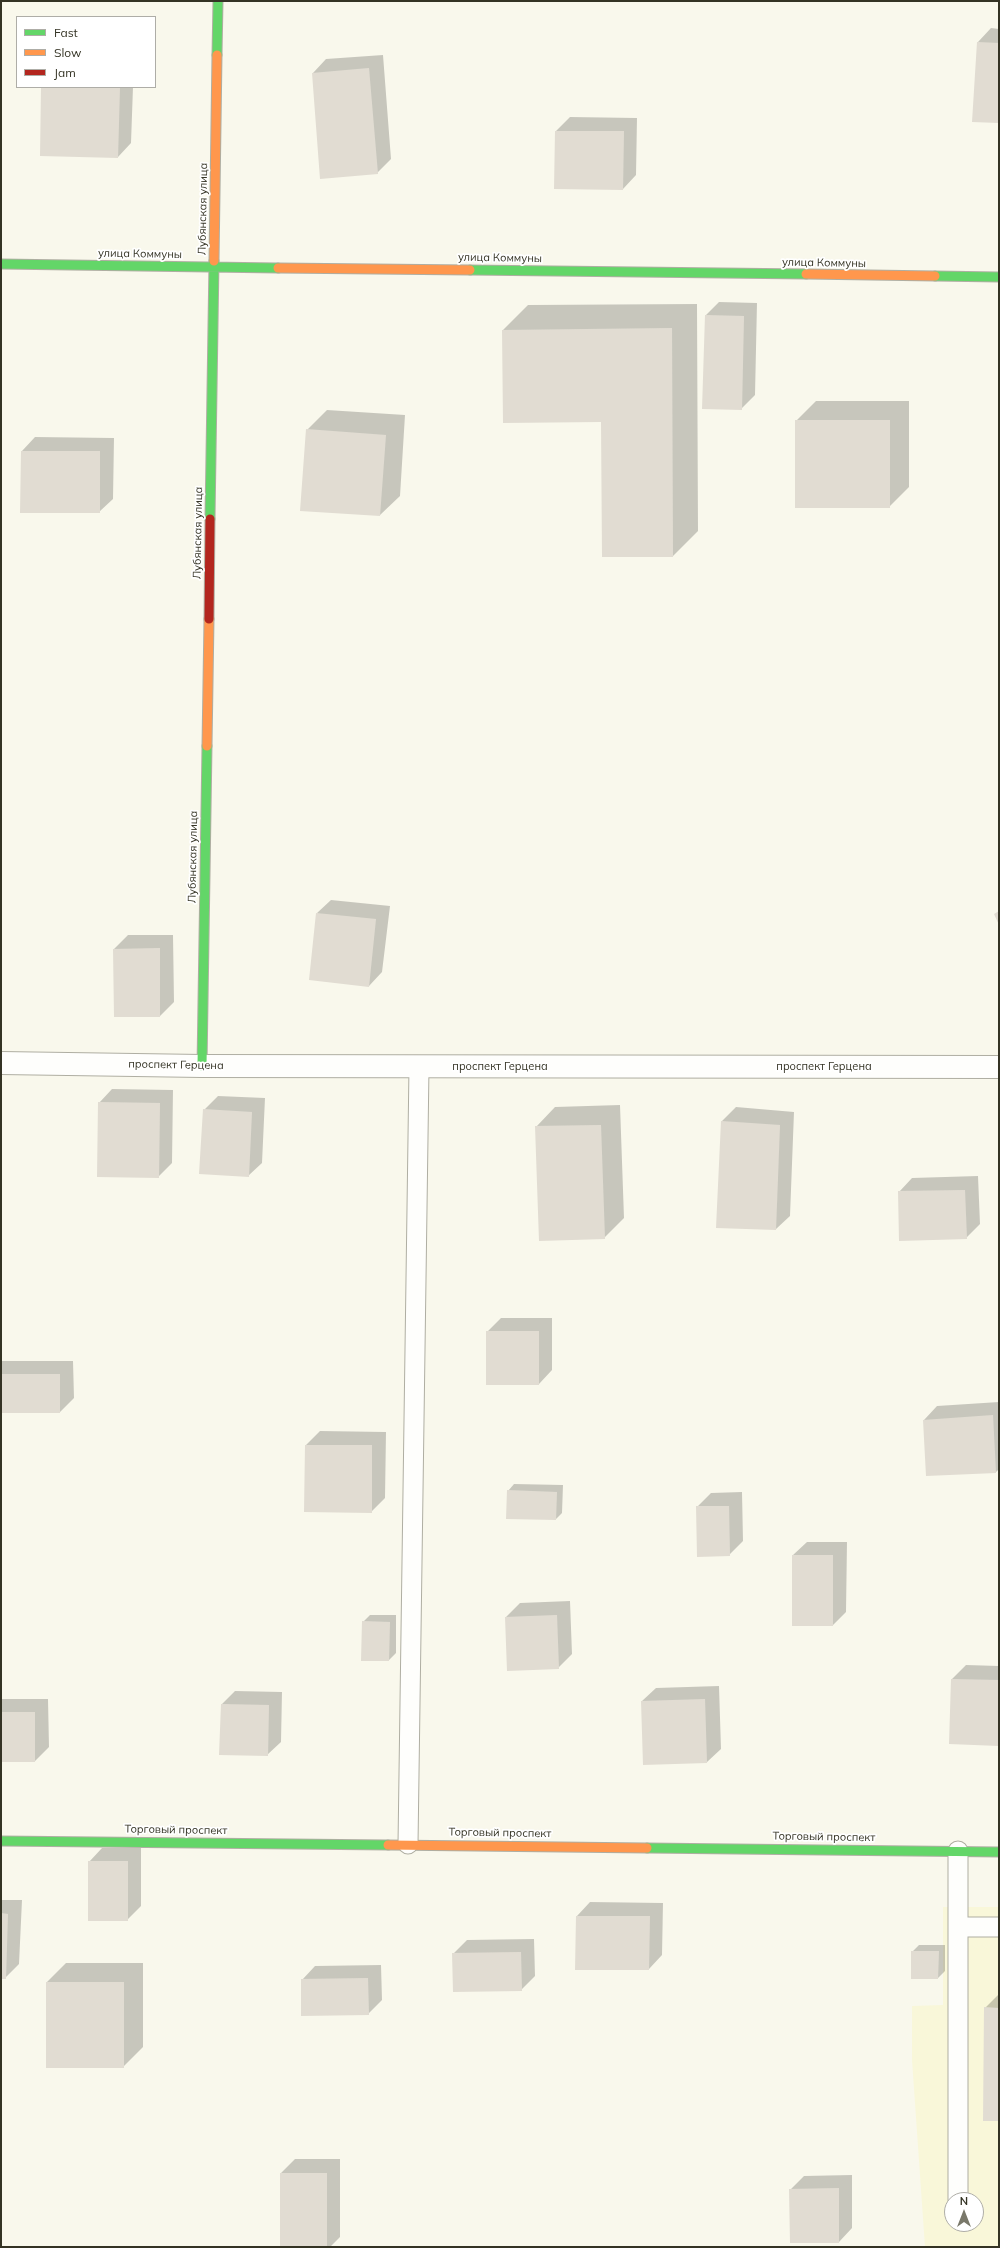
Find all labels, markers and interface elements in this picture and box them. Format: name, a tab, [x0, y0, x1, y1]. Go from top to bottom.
legend	[16, 16, 156, 88]
text: Fast	[54, 25, 78, 40]
text: Slow	[54, 45, 82, 60]
text: Jam	[54, 65, 76, 80]
street label: Лубянская улица	[196, 163, 210, 255]
street label: улица Коммуны	[98, 247, 182, 261]
street label: улица Коммуны	[458, 251, 542, 265]
street label: улица Коммуны	[782, 256, 866, 270]
street label: Лубянская улица	[191, 487, 205, 579]
street label: Лубянская улица	[186, 811, 200, 903]
street label: проспект Герцена	[128, 1058, 224, 1072]
street label: проспект Герцена	[452, 1060, 548, 1074]
street label: проспект Герцена	[776, 1060, 872, 1074]
street label: Торговый проспект	[125, 1823, 227, 1837]
street label: Торговый проспект	[449, 1826, 551, 1840]
street label: Торговый проспект	[773, 1830, 875, 1844]
north arrow	[944, 2192, 984, 2232]
text: N	[960, 2194, 968, 2208]

